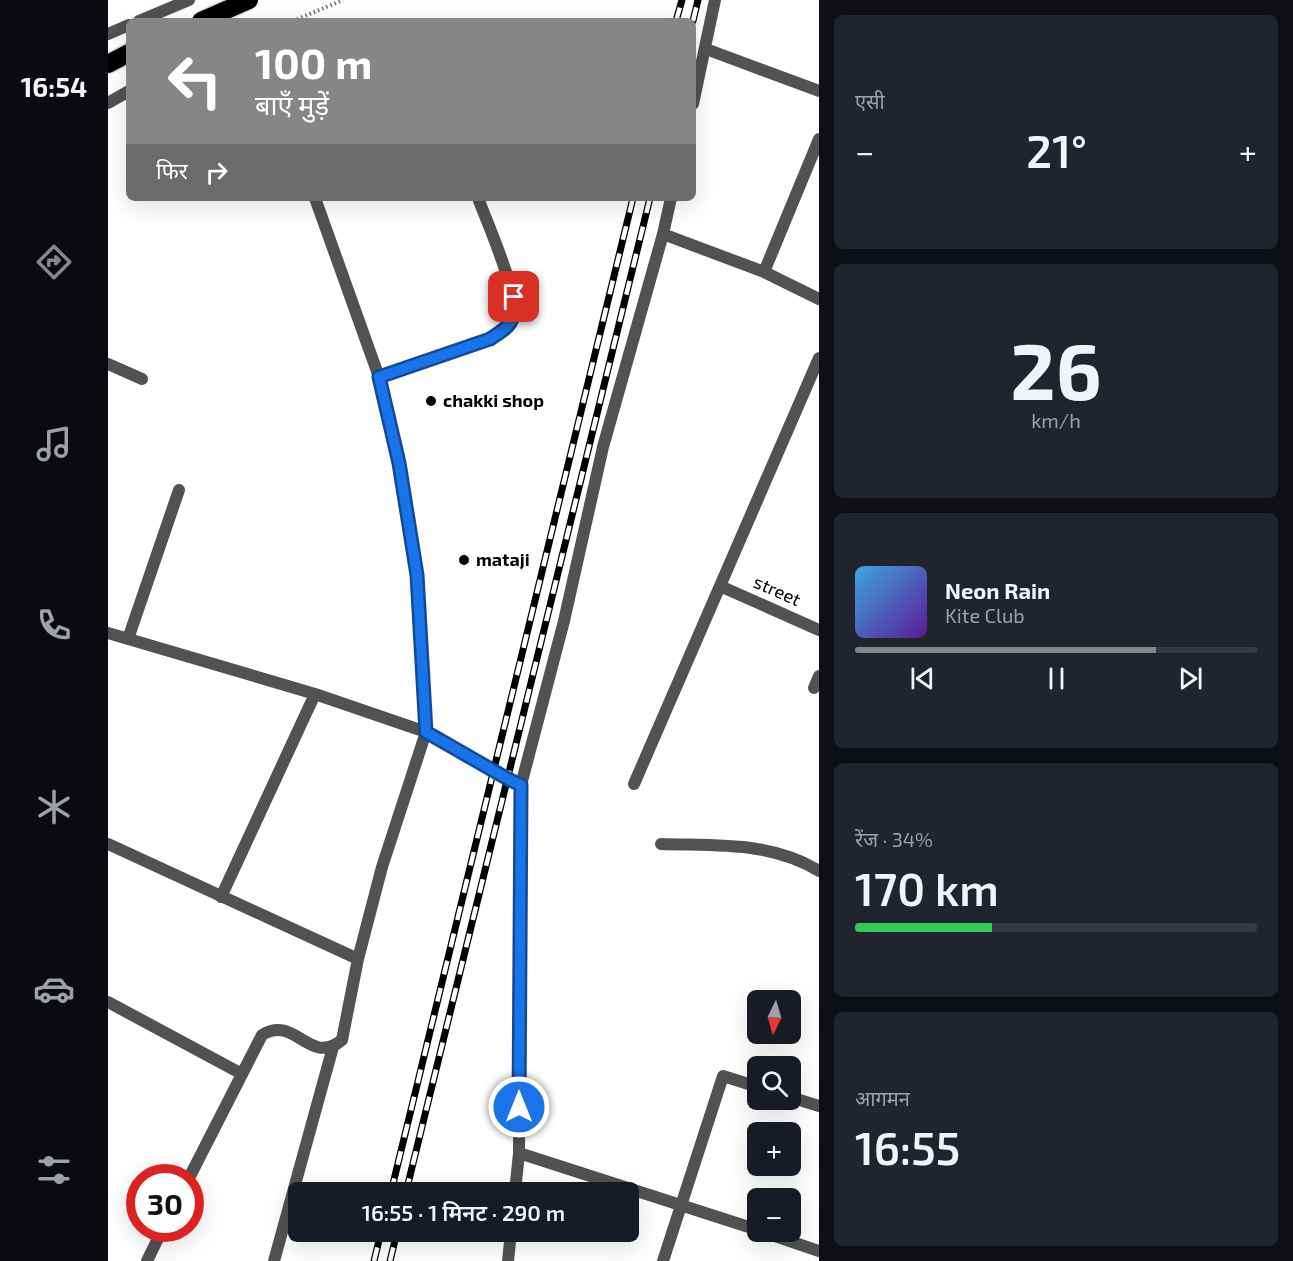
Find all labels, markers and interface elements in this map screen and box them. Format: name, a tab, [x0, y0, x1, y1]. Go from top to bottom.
text: 100 m	[255, 37, 372, 87]
icon: left	[156, 42, 234, 120]
text: 16:54	[21, 70, 87, 102]
text: बाएँ मुड़ें	[255, 88, 329, 120]
text: एसी	[855, 89, 885, 113]
text: 21°	[1026, 123, 1087, 177]
text: −	[855, 131, 874, 171]
text: +	[1239, 131, 1257, 171]
icon: right	[200, 156, 233, 189]
text: फिर	[156, 157, 188, 183]
icon: directions	[33, 241, 75, 283]
pin	[488, 271, 539, 322]
icon: arrive	[497, 280, 530, 313]
text: 26	[1010, 322, 1102, 416]
place label: chakki shop	[443, 389, 544, 411]
marker: chakki shop	[424, 394, 438, 408]
text: km/h	[1031, 408, 1081, 432]
icon: music	[33, 423, 75, 465]
place label: mataji	[476, 548, 530, 570]
marker: mataji	[457, 553, 471, 567]
street label: street	[750, 570, 804, 610]
text: Neon Rain	[945, 577, 1050, 603]
text: Kite Club	[945, 603, 1025, 627]
icon: phone	[33, 604, 75, 646]
icon: previous	[906, 662, 939, 695]
icon: pause	[1040, 662, 1073, 695]
icon: next	[1174, 662, 1207, 695]
icon: climate	[33, 786, 75, 828]
text: रेंज · 34%	[855, 827, 933, 851]
text: 170 km	[855, 861, 999, 915]
icon: car	[33, 968, 75, 1010]
north arrow	[747, 990, 801, 1044]
map controls	[747, 990, 801, 1242]
button: search	[747, 1056, 801, 1110]
position arrow	[487, 1075, 551, 1139]
text: आगमन	[855, 1086, 910, 1110]
text: 16:55	[855, 1120, 960, 1174]
button: +	[747, 1122, 801, 1176]
icon: filters	[33, 1149, 75, 1191]
speed limit sign: 30	[126, 1164, 204, 1242]
button: −	[747, 1188, 801, 1242]
text: 16:55 · 1 मिनट · 290 m	[362, 1199, 565, 1225]

